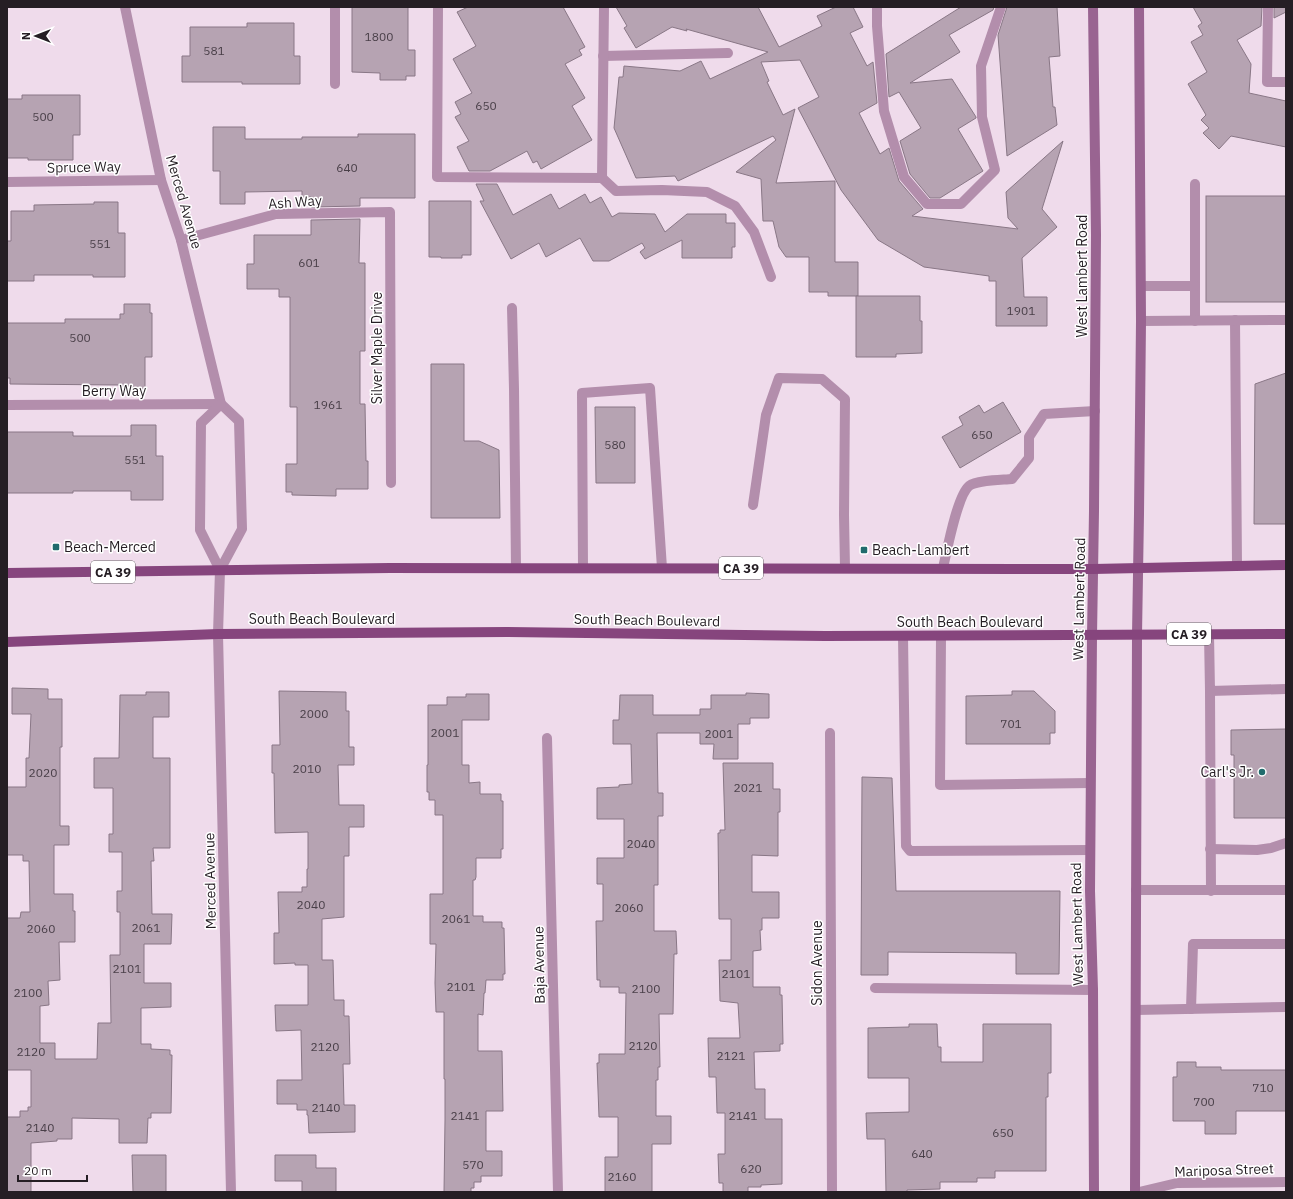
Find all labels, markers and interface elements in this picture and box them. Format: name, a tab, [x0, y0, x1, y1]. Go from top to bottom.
north arrow	[16, 16, 56, 56]
house number: 1800	[365, 29, 393, 44]
text: N	[19, 32, 33, 40]
house number: 581	[203, 43, 225, 58]
house number: 650	[475, 98, 497, 113]
house number: 500	[32, 109, 54, 124]
street label: Merced Avenue	[162, 153, 206, 251]
street label: Spruce Way	[47, 157, 121, 177]
house number: 640	[336, 160, 358, 175]
street label: Ash Way	[268, 191, 322, 213]
street label: West Lambert Road	[1073, 215, 1091, 338]
house number: 551	[89, 236, 111, 251]
house number: 601	[298, 255, 320, 270]
street label: Silver Maple Drive	[368, 291, 386, 404]
house number: 1901	[1007, 303, 1035, 318]
house number: 500	[69, 330, 91, 345]
street label: Berry Way	[82, 382, 146, 400]
house number: 1961	[314, 397, 342, 412]
house number: 650	[971, 427, 993, 442]
house number: 580	[604, 437, 626, 452]
house number: 551	[124, 452, 146, 467]
street label: West Lambert Road	[1069, 537, 1089, 661]
place label: Beach-Merced	[64, 538, 156, 556]
place label: Beach-Lambert	[872, 541, 970, 559]
marker: Beach-Merced	[51, 542, 61, 552]
marker: Beach-Lambert	[859, 545, 869, 555]
road number: CA 39	[719, 557, 763, 579]
road number: CA 39	[91, 561, 135, 583]
street label: South Beach Boulevard	[249, 610, 395, 628]
street label: South Beach Boulevard	[574, 610, 720, 630]
street label: South Beach Boulevard	[897, 613, 1043, 631]
road number: CA 39	[1167, 623, 1211, 645]
house number: 2000	[300, 706, 328, 721]
house number: 701	[1000, 716, 1022, 731]
house number: 2001	[431, 725, 459, 740]
house number: 2001	[705, 726, 733, 741]
house number: 2010	[293, 761, 321, 776]
place label: Carl's Jr.	[1200, 763, 1254, 781]
house number: 2020	[29, 765, 57, 780]
marker: Carl's Jr.	[1257, 767, 1267, 777]
house number: 2021	[734, 780, 762, 795]
street label: Merced Avenue	[200, 832, 220, 930]
house number: 2040	[627, 836, 655, 851]
street label: West Lambert Road	[1067, 862, 1087, 986]
house number: 2040	[297, 897, 325, 912]
house number: 2060	[615, 900, 643, 915]
house number: 2061	[442, 911, 470, 926]
house number: 2061	[132, 920, 160, 935]
street label: Sidon Avenue	[808, 920, 826, 1006]
house number: 2060	[27, 921, 55, 936]
street label: Baja Avenue	[529, 926, 549, 1004]
house number: 2101	[113, 961, 141, 976]
house number: 2101	[722, 966, 750, 981]
house number: 2101	[447, 979, 475, 994]
house number: 2100	[632, 981, 660, 996]
house number: 2100	[14, 985, 42, 1000]
house number: 2120	[629, 1038, 657, 1053]
house number: 2120	[311, 1039, 339, 1054]
house number: 2120	[17, 1044, 45, 1059]
house number: 2121	[717, 1048, 745, 1063]
house number: 710	[1252, 1080, 1274, 1095]
house number: 700	[1193, 1094, 1215, 1109]
house number: 2140	[312, 1100, 340, 1115]
house number: 2141	[451, 1108, 479, 1123]
house number: 2141	[729, 1108, 757, 1123]
house number: 2140	[26, 1120, 54, 1135]
house number: 650	[992, 1125, 1014, 1140]
house number: 640	[911, 1146, 933, 1161]
scale bar	[18, 1157, 87, 1183]
house number: 570	[462, 1157, 484, 1172]
street label: Mariposa Street	[1174, 1159, 1274, 1181]
house number: 620	[740, 1161, 762, 1176]
text: 20 m	[24, 1163, 52, 1178]
house number: 2160	[608, 1169, 636, 1184]

